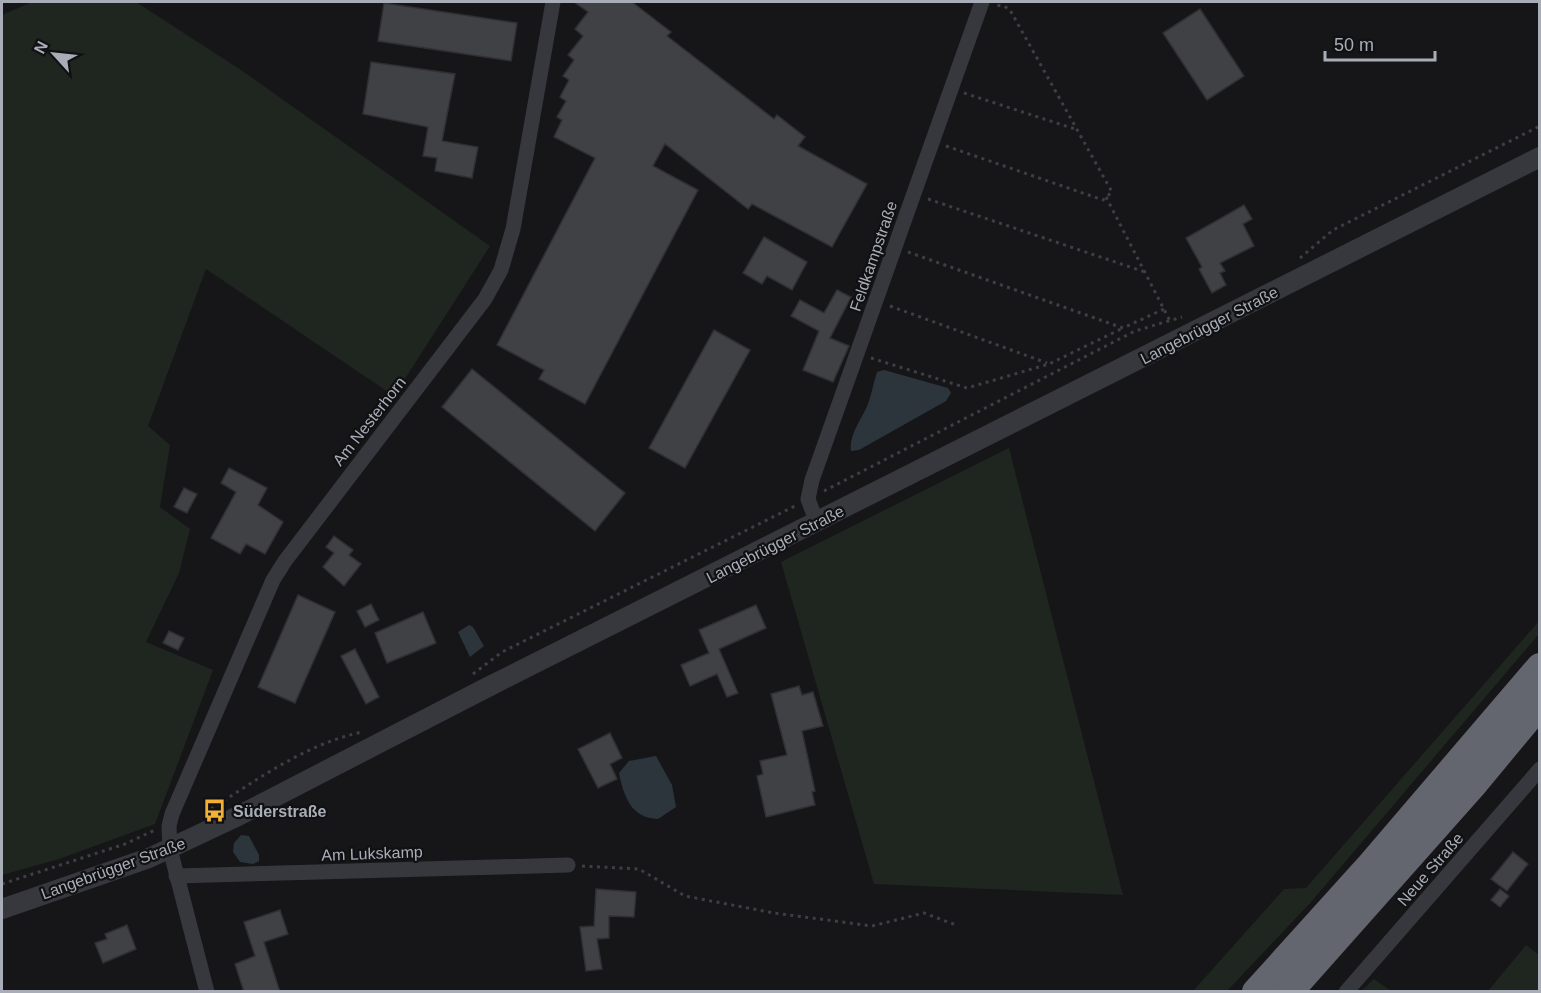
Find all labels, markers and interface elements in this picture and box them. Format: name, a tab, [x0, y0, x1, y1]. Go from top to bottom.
north arrow	[24, 24, 84, 84]
scale bar	[1325, 24, 1434, 62]
text: 50 m	[1334, 35, 1374, 55]
text: N	[31, 38, 51, 56]
street label: Feldkampstraße	[847, 199, 900, 314]
street label: Langebrügger Straße	[1138, 283, 1281, 368]
street label: Am Nesterhorn	[330, 374, 409, 469]
street label: Langebrügger Straße	[704, 502, 847, 587]
bus stop icon: Süderstraße	[202, 798, 228, 824]
place label: Süderstraße	[233, 803, 326, 820]
street label: Neue Straße	[1394, 829, 1467, 909]
street label: Langebrügger Straße	[39, 834, 188, 902]
street label: Am Lukskamp	[321, 843, 423, 864]

